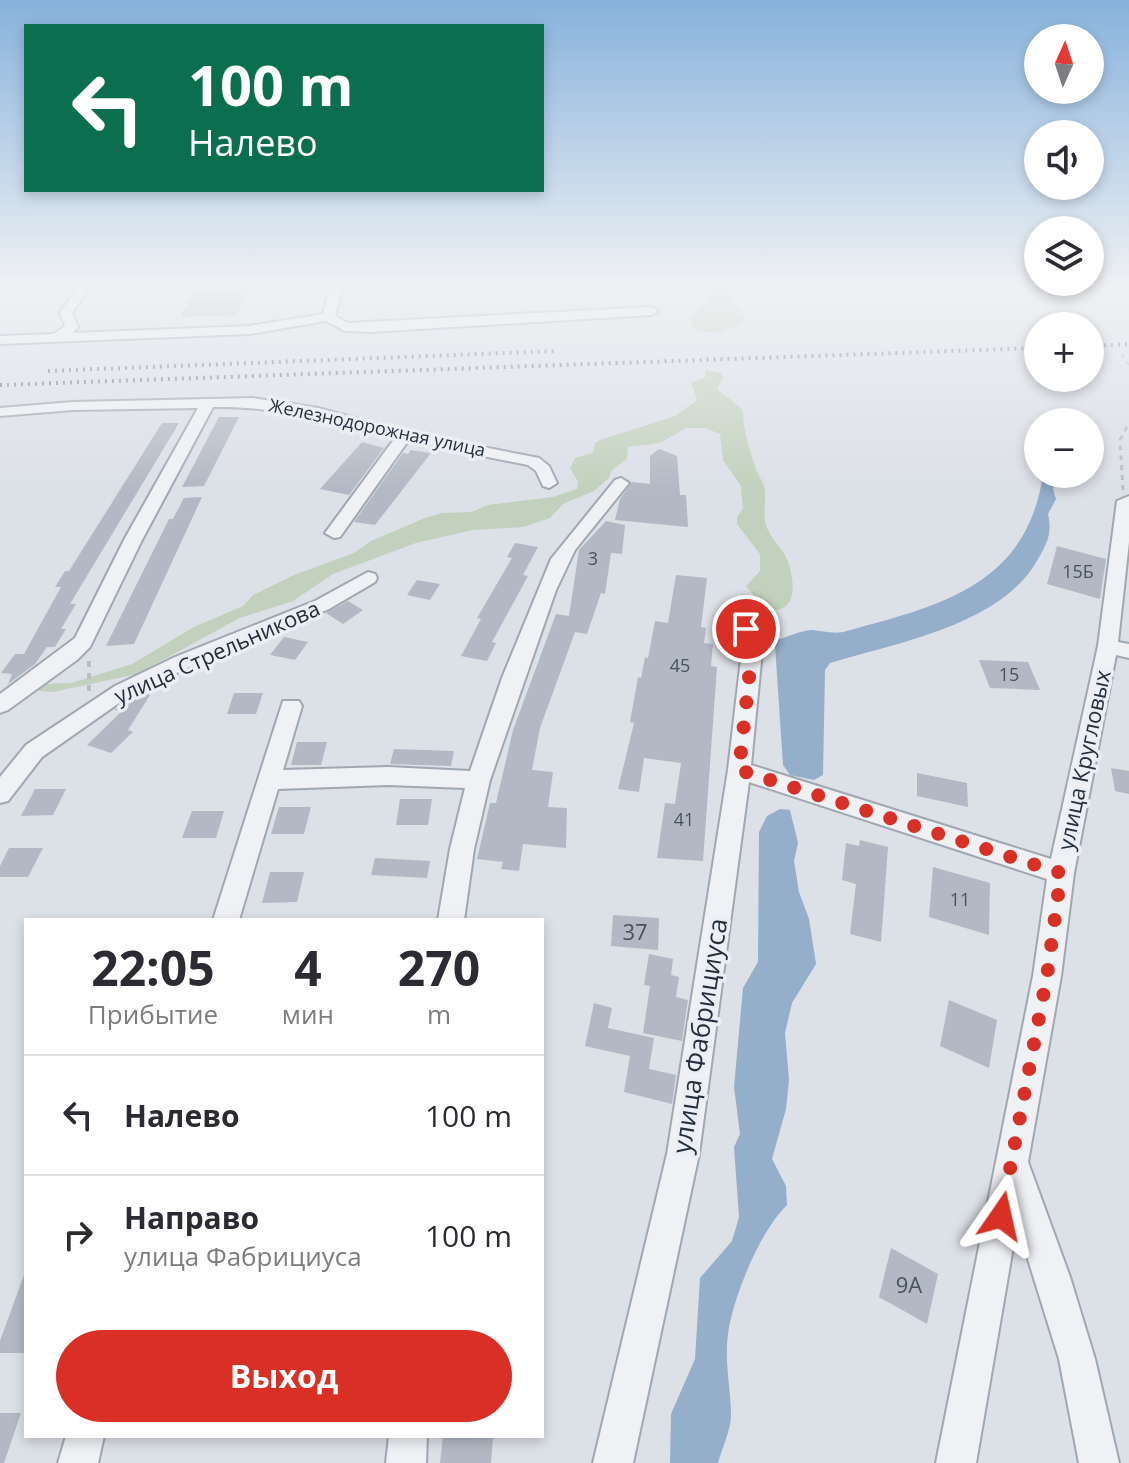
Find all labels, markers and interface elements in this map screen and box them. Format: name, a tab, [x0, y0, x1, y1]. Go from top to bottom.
north arrow	[1024, 24, 1104, 104]
map controls	[1024, 24, 1104, 488]
text: 100 m	[188, 46, 354, 122]
icon: left	[56, 56, 160, 160]
text: Налево	[188, 118, 318, 167]
button: sound	[1024, 120, 1104, 200]
button: layers	[1024, 216, 1104, 296]
button: +	[1024, 312, 1104, 392]
street label: Железнодорожная улица	[267, 392, 488, 462]
button: −	[1024, 408, 1104, 488]
house number: 3	[588, 546, 598, 570]
house number: 15Б	[1062, 559, 1094, 583]
street label: улица Стрельникова	[109, 592, 324, 710]
pin	[712, 595, 780, 663]
icon: arrive	[724, 607, 768, 651]
house number: 45	[670, 653, 690, 677]
house number: 15	[999, 662, 1019, 686]
street label: улица Кругловых	[1049, 666, 1117, 853]
house number: 41	[674, 807, 694, 831]
house number: 11	[950, 887, 970, 911]
house number: 37	[622, 916, 648, 946]
street label: улица Фабрициуса	[663, 916, 735, 1156]
text: 22:05	[91, 935, 215, 1000]
text: 4	[294, 935, 322, 1000]
text: 270	[398, 935, 480, 1000]
text: Прибытие	[88, 996, 218, 1032]
text: мин	[282, 996, 334, 1032]
text: m	[427, 996, 451, 1032]
icon: left	[56, 1093, 100, 1137]
text: Налево	[124, 1095, 240, 1136]
text: 100 m	[425, 1095, 512, 1136]
position arrow	[959, 1174, 1043, 1258]
text: Направо	[124, 1197, 259, 1238]
icon: right	[56, 1213, 100, 1257]
text: 100 m	[425, 1215, 512, 1256]
text: улица Фабрициуса	[124, 1238, 362, 1274]
house number: 9А	[896, 1269, 922, 1299]
button: Выход	[56, 1330, 512, 1422]

